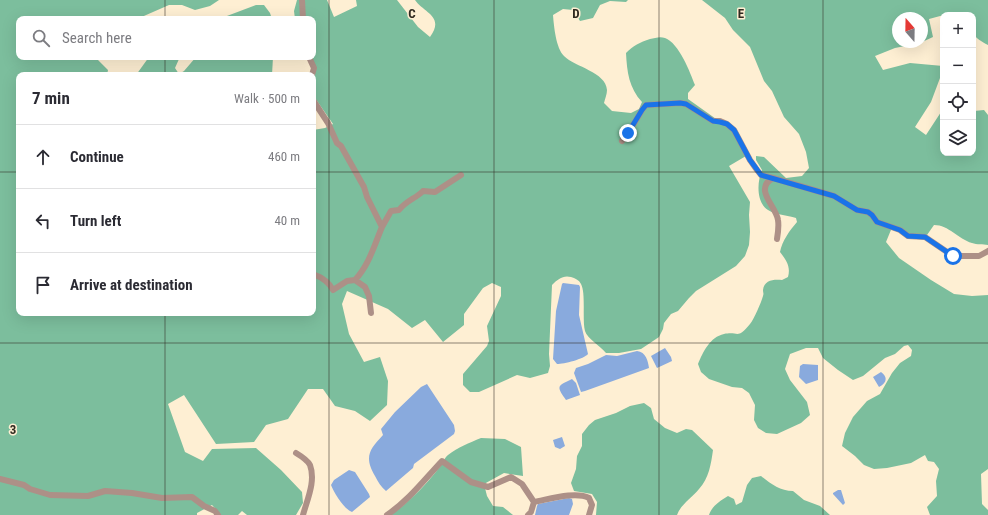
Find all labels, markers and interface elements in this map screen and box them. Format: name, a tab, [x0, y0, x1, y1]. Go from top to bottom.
text: C	[408, 6, 416, 21]
text: D	[572, 6, 580, 21]
text: E	[738, 6, 745, 21]
north arrow	[892, 12, 928, 48]
map controls	[940, 12, 976, 156]
button: +	[940, 12, 976, 48]
search box	[16, 16, 316, 60]
icon: search	[30, 27, 52, 49]
text: Search here	[62, 29, 132, 47]
button: −	[940, 48, 976, 84]
button: locate	[940, 84, 976, 120]
text: 7 min	[32, 88, 70, 108]
text: Walk · 500 m	[234, 91, 300, 106]
button: layers	[940, 120, 976, 156]
route end	[619, 124, 637, 142]
icon: ahead	[32, 146, 54, 168]
text: Continue	[70, 148, 124, 166]
text: 460 m	[268, 149, 300, 164]
icon: left	[32, 210, 54, 232]
text: Turn left	[70, 212, 121, 230]
text: 40 m	[274, 213, 300, 228]
route start	[944, 247, 962, 265]
icon: arrive	[32, 274, 54, 296]
text: Arrive at destination	[70, 276, 193, 294]
text: 3	[10, 422, 16, 437]

